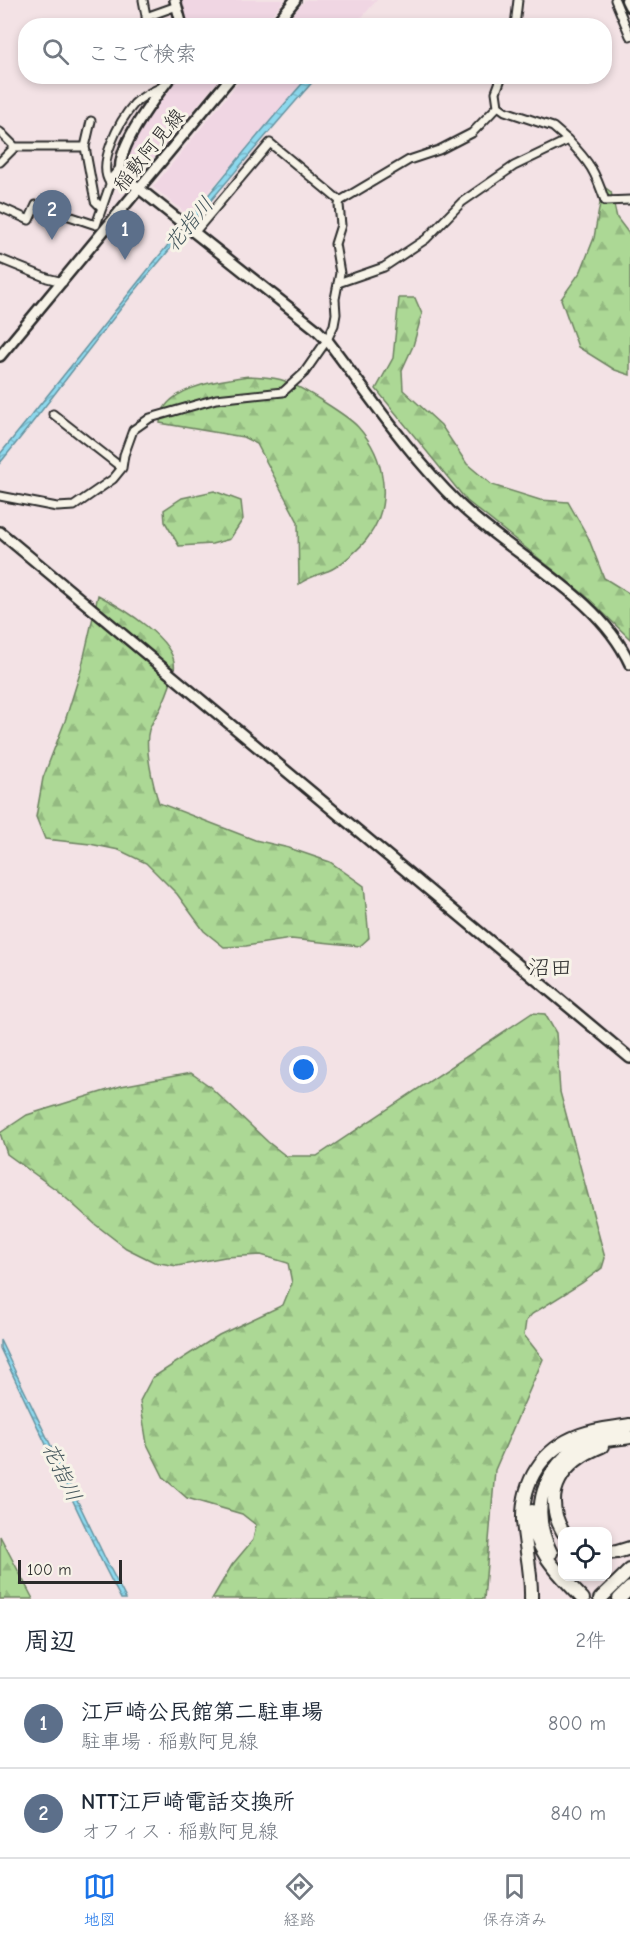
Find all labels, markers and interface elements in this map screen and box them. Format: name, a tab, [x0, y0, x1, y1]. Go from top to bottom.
search box	[18, 18, 612, 84]
icon: search	[39, 35, 72, 68]
text: ここで検索	[87, 41, 197, 67]
street label: 稲敷阿見線	[109, 104, 189, 196]
pin: 2	[32, 190, 72, 240]
water label: 花指川	[160, 192, 218, 256]
pin: 1	[106, 210, 144, 260]
district label: 沼田	[528, 955, 572, 981]
your location	[289, 1055, 318, 1084]
water label: 花指川	[37, 1438, 87, 1506]
map controls	[558, 1527, 612, 1581]
button: locate	[558, 1527, 612, 1581]
scale bar	[18, 1557, 122, 1584]
text: 100 m	[27, 1561, 71, 1579]
text: 周辺	[24, 1627, 76, 1657]
text: 2件	[576, 1629, 606, 1652]
text: 江戸崎公民館第二駐車場	[81, 1699, 323, 1725]
text: 1	[40, 1712, 47, 1735]
text: 800 m	[548, 1712, 606, 1735]
text: 駐車場 · 稲敷阿見線	[81, 1730, 258, 1753]
text: NTT江戸崎電話交換所	[81, 1789, 295, 1815]
text: 2	[39, 1802, 48, 1825]
text: 840 m	[551, 1802, 606, 1825]
text: オフィス · 稲敷阿見線	[81, 1820, 278, 1843]
tab: 地図	[83, 1870, 116, 1930]
tab: 経路	[283, 1870, 316, 1930]
tab: 保存済み	[483, 1870, 547, 1930]

